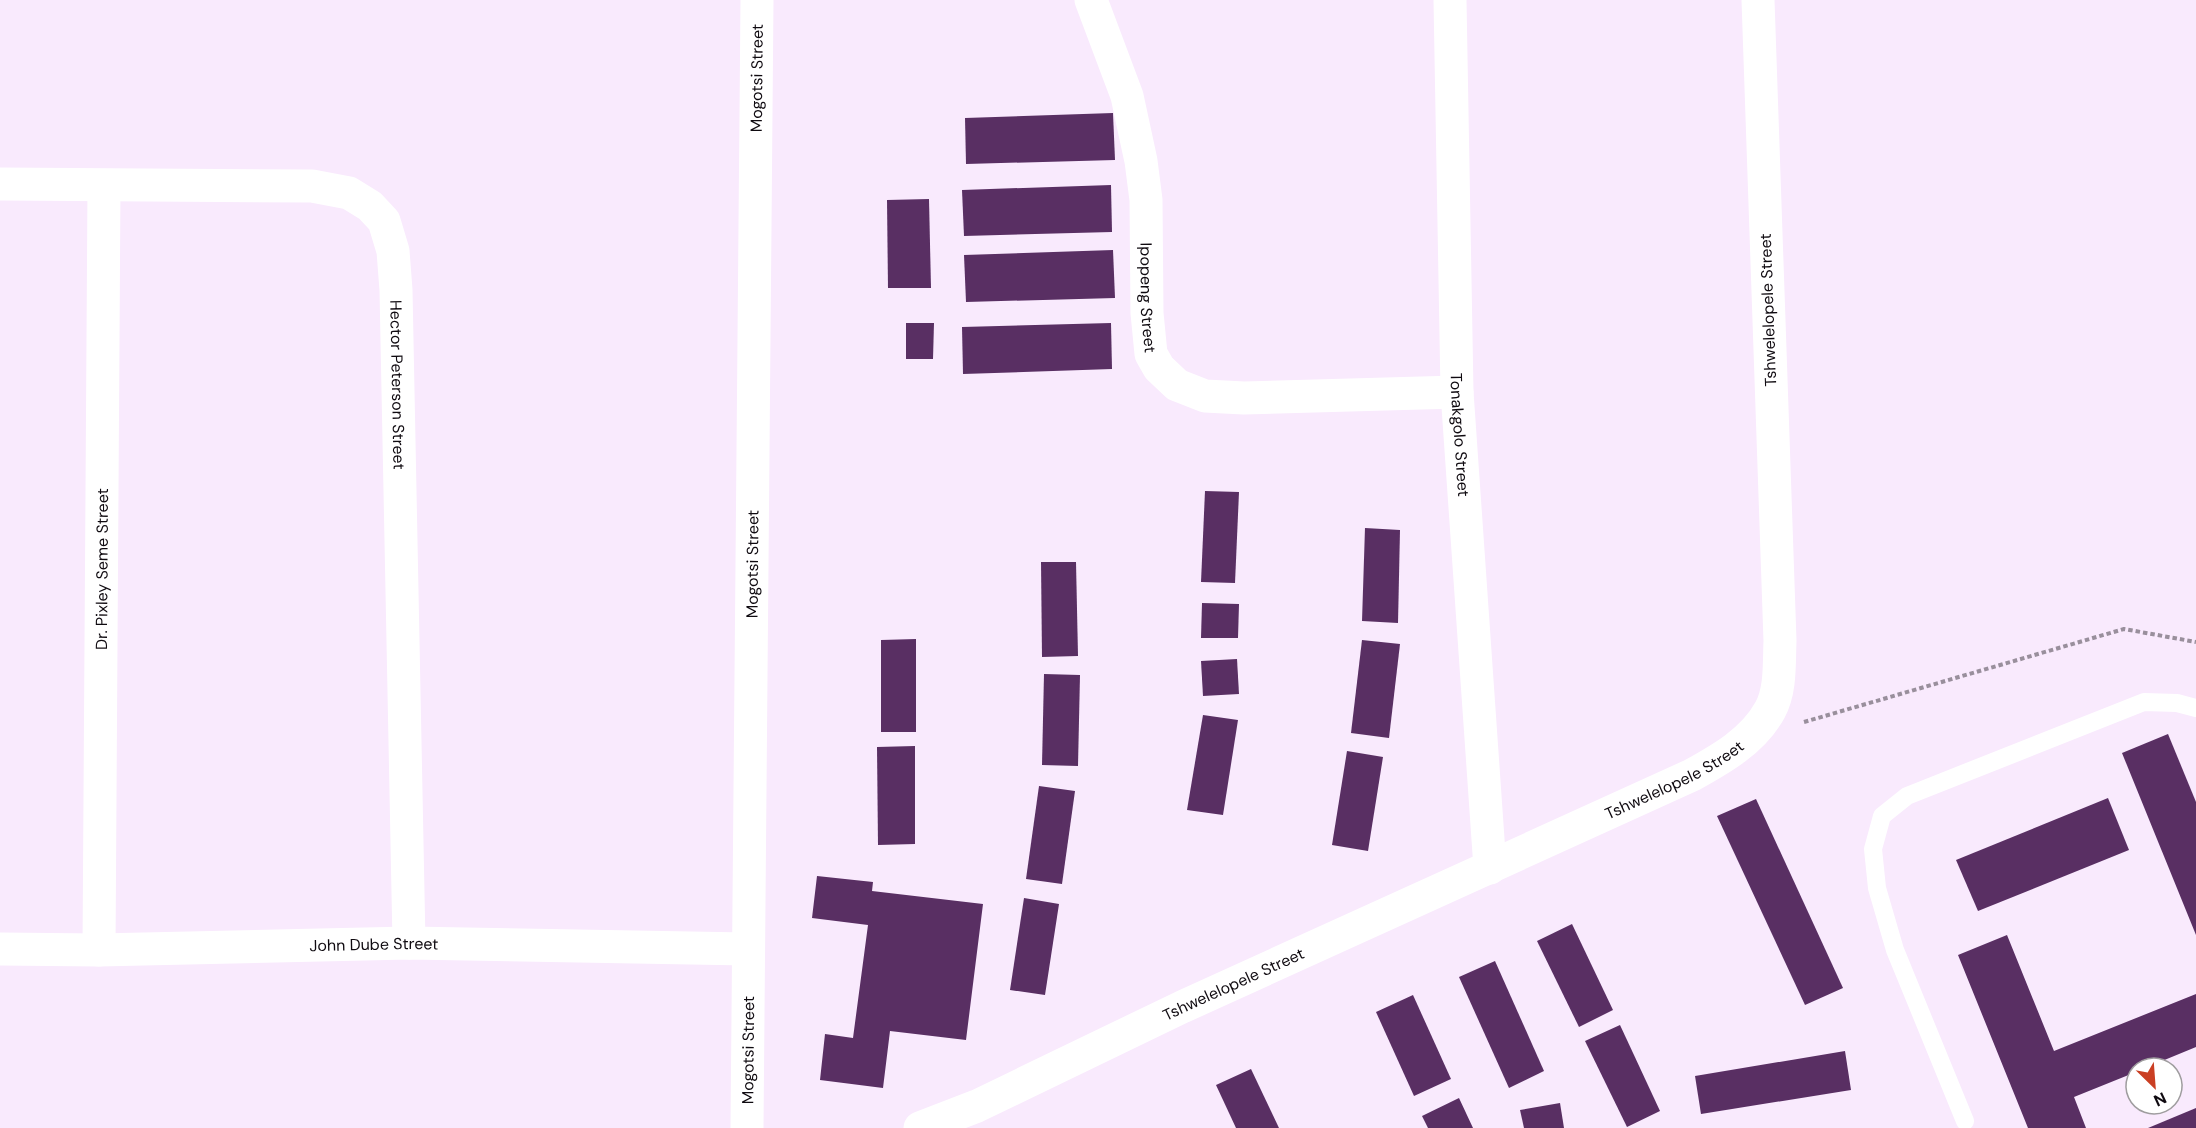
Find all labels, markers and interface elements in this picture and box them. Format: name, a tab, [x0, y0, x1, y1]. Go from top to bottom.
street label: Mogotsi Street	[745, 24, 767, 132]
street label: Tshwelelopele Street	[1755, 233, 1781, 387]
street label: Ipopeng Street	[1136, 242, 1161, 354]
street label: Hector Peterson Street	[386, 300, 410, 470]
street label: Tonakgolo Street	[1446, 373, 1475, 497]
street label: Dr. Pixley Seme Street	[90, 488, 113, 650]
street label: Mogotsi Street	[741, 510, 763, 618]
street label: Tshwelelopele Street	[1601, 735, 1748, 824]
street label: John Dube Street	[309, 932, 439, 956]
street label: Tshwelelopele Street	[1159, 942, 1307, 1025]
street label: Mogotsi Street	[737, 996, 759, 1104]
north arrow	[2124, 1056, 2184, 1116]
text: N	[2150, 1087, 2170, 1111]

